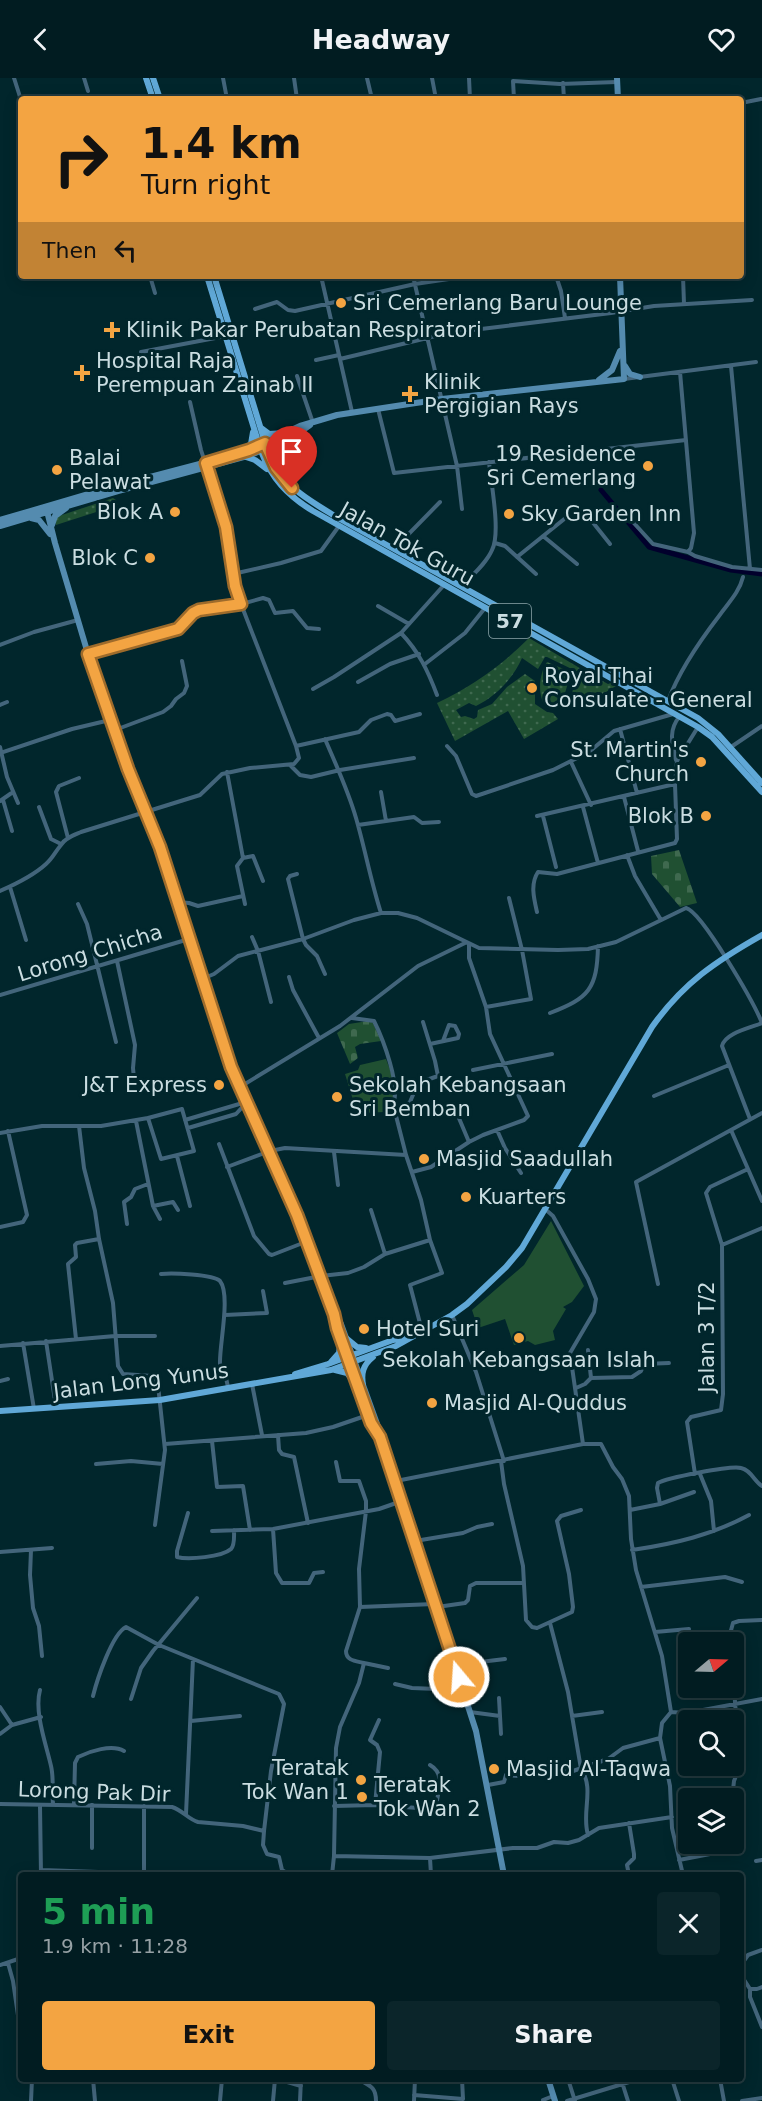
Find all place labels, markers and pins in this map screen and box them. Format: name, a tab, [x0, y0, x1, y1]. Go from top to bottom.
place label: Sri Cemerlang Baru Lounge	[353, 291, 642, 315]
marker: Sri Cemerlang Baru Lounge	[334, 296, 348, 310]
place label: Klinik Pakar Perubatan Respiratori	[126, 318, 482, 342]
marker: Klinik Pakar Perubatan Respiratori	[103, 321, 121, 339]
place label: Hospital Raja Perempuan Zainab II	[96, 349, 314, 397]
marker: Hospital Raja Perempuan Zainab II	[73, 364, 91, 382]
place label: Klinik Pergigian Rays	[424, 370, 579, 418]
marker: Klinik Pergigian Rays	[401, 385, 419, 403]
pin	[266, 426, 317, 488]
place label: 19 Residence Sri Cemerlang	[487, 442, 636, 490]
place label: Balai Pelawat	[69, 446, 151, 494]
marker: 19 Residence Sri Cemerlang	[641, 459, 655, 473]
marker: Balai Pelawat	[50, 463, 64, 477]
place label: Blok A	[97, 500, 164, 524]
place label: Sky Garden Inn	[521, 502, 681, 526]
marker: Blok A	[168, 505, 182, 519]
marker: Sky Garden Inn	[502, 507, 516, 521]
place label: Blok C	[71, 546, 138, 570]
marker: Blok C	[143, 551, 157, 565]
place label: Royal Thai Consulate - General	[544, 664, 753, 712]
marker: Royal Thai Consulate - General	[525, 681, 539, 695]
place label: St. Martin's Church	[570, 738, 689, 786]
marker: St. Martin's Church	[694, 755, 708, 769]
place label: Blok B	[628, 804, 694, 828]
marker: Blok B	[699, 809, 713, 823]
place label: J&T Express	[81, 1073, 207, 1097]
place label: Sekolah Kebangsaan Sri Bemban	[349, 1073, 567, 1121]
marker: J&T Express	[212, 1078, 226, 1092]
marker: Sekolah Kebangsaan Sri Bemban	[330, 1090, 344, 1104]
place label: Masjid Saadullah	[436, 1147, 613, 1171]
marker: Masjid Saadullah	[417, 1152, 431, 1166]
place label: Kuarters	[478, 1185, 566, 1209]
marker: Kuarters	[459, 1190, 473, 1204]
place label: Hotel Suri	[376, 1317, 479, 1341]
marker: Hotel Suri	[357, 1322, 371, 1336]
marker: Sekolah Kebangsaan Islah	[512, 1331, 526, 1345]
place label: Sekolah Kebangsaan Islah	[382, 1348, 656, 1372]
place label: Masjid Al-Quddus	[444, 1391, 627, 1415]
marker: Masjid Al-Quddus	[425, 1396, 439, 1410]
place label: Teratak Tok Wan 1	[241, 1756, 350, 1804]
place label: Masjid Al-Taqwa	[506, 1757, 671, 1781]
marker: Masjid Al-Taqwa	[487, 1762, 501, 1776]
marker: Teratak Tok Wan 1	[354, 1773, 368, 1787]
place label: Teratak Tok Wan 2	[373, 1773, 481, 1821]
marker: Teratak Tok Wan 2	[355, 1790, 369, 1804]

